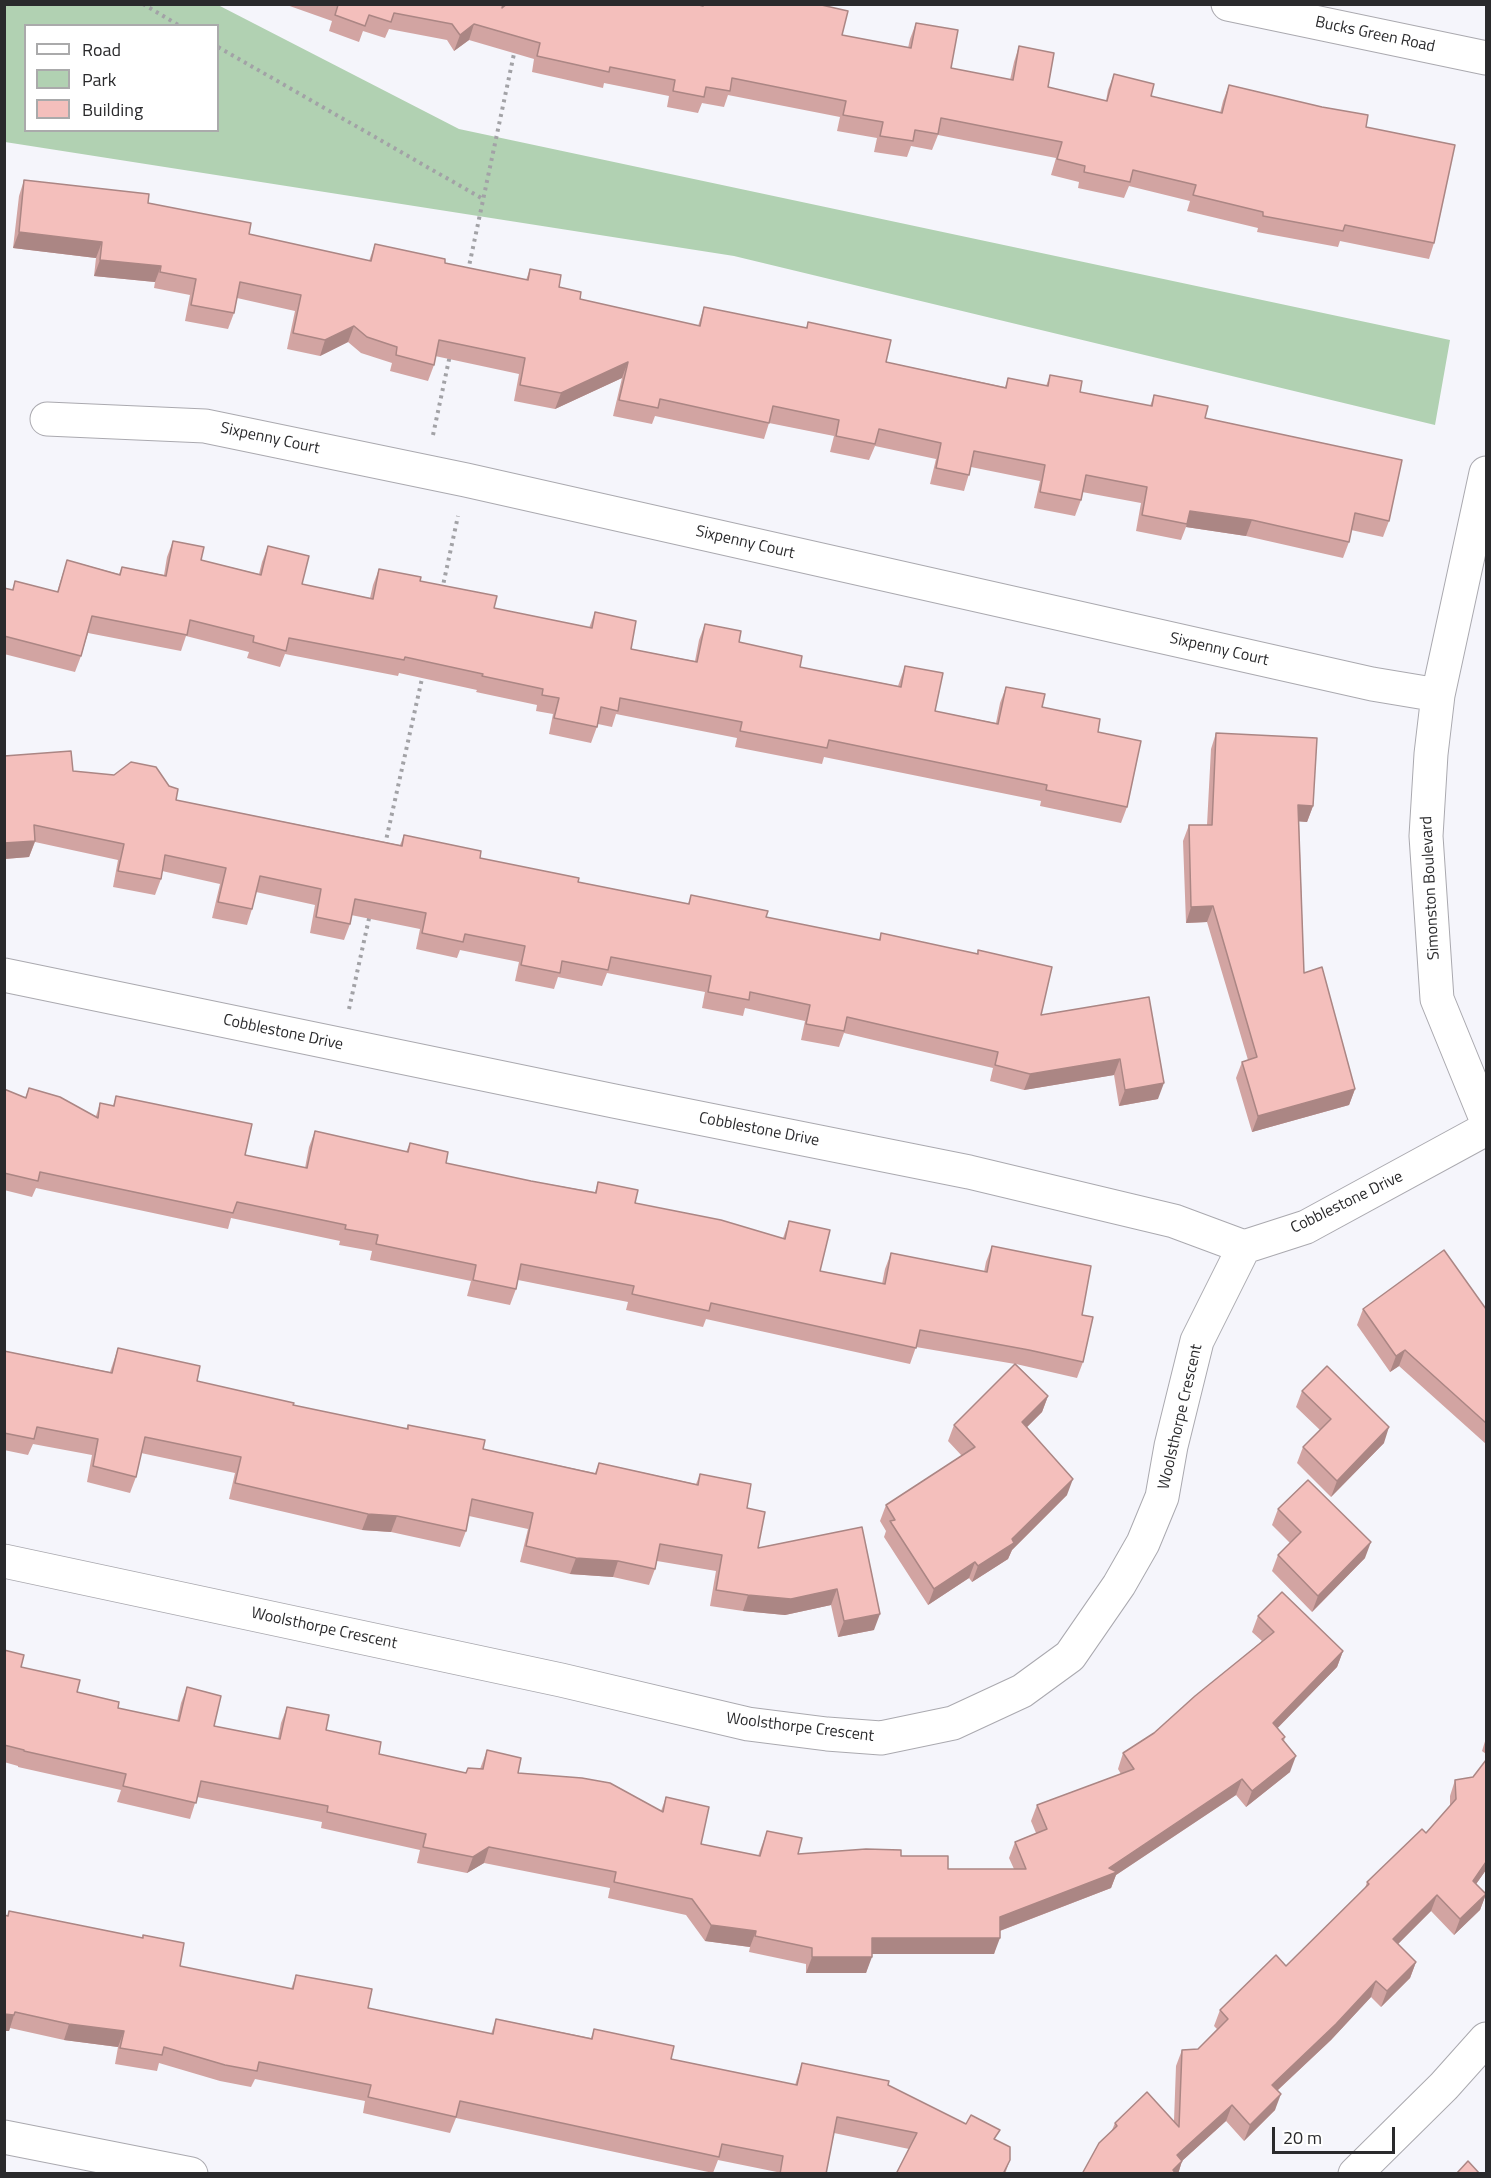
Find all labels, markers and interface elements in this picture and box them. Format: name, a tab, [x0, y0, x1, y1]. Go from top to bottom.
street label: Bucks Green Road	[1313, 13, 1437, 57]
legend	[24, 24, 219, 132]
text: Road	[82, 36, 121, 63]
text: Park	[82, 66, 116, 93]
text: Building	[82, 96, 143, 123]
street label: Sixpenny Court	[219, 419, 321, 459]
street label: Sixpenny Court	[694, 522, 796, 564]
street label: Sixpenny Court	[1168, 629, 1270, 671]
street label: Simonston Boulevard	[1418, 816, 1444, 960]
street label: Cobblestone Drive	[221, 1011, 345, 1055]
street label: Cobblestone Drive	[697, 1109, 821, 1151]
street label: Cobblestone Drive	[1288, 1168, 1406, 1238]
street label: Woolsthorpe Crescent	[1155, 1342, 1207, 1492]
street label: Woolsthorpe Crescent	[249, 1604, 399, 1654]
street label: Woolsthorpe Crescent	[725, 1709, 875, 1747]
scale bar	[1275, 2115, 1398, 2153]
text: 20 m	[1283, 2124, 1322, 2151]

